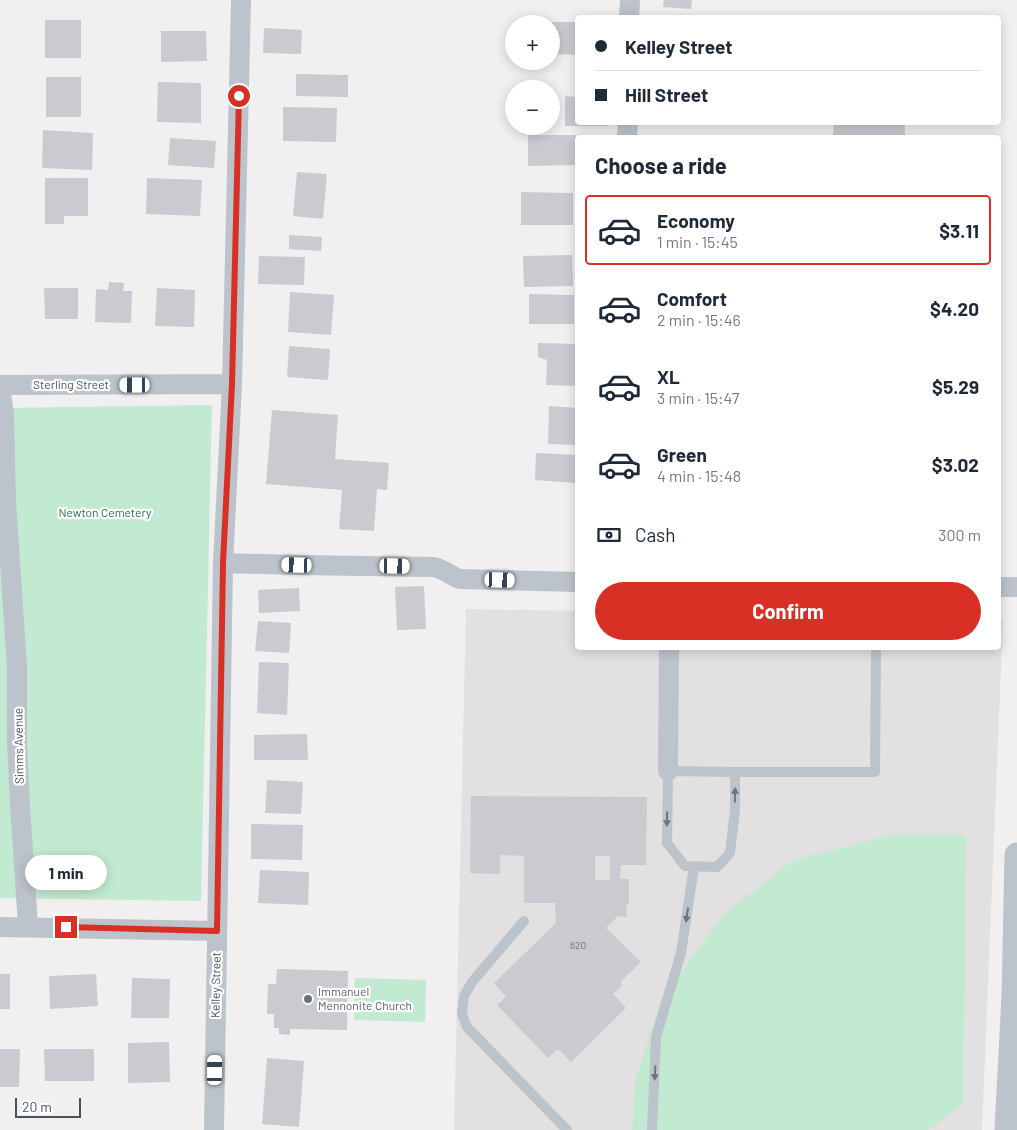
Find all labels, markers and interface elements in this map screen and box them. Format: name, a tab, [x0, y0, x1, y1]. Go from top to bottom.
map controls	[505, 15, 560, 135]
button: +	[505, 15, 560, 70]
text: Kelley Street	[625, 35, 732, 58]
button: −	[505, 80, 560, 135]
text: Hill Street	[625, 83, 708, 106]
route start	[228, 85, 250, 107]
text: Choose a ride	[595, 152, 727, 178]
icon: car	[597, 208, 642, 253]
text: Economy	[657, 209, 735, 232]
text: $3.11	[939, 219, 979, 242]
text: 1 min · 15:45	[657, 232, 738, 251]
icon: car	[597, 286, 642, 331]
text: Comfort	[657, 287, 727, 310]
text: $4.20	[930, 297, 979, 320]
text: 2 min · 15:46	[657, 310, 741, 329]
icon: car	[597, 364, 642, 409]
text: XL	[657, 365, 680, 388]
text: $5.29	[932, 375, 979, 398]
street label: Sterling Street	[33, 377, 109, 391]
car	[120, 378, 150, 393]
text: 3 min · 15:47	[657, 388, 739, 407]
icon: car	[597, 442, 642, 487]
text: Green	[657, 443, 707, 466]
text: $3.02	[932, 453, 979, 476]
text: 4 min · 15:48	[657, 466, 741, 485]
park label: Newton Cemetery	[58, 505, 152, 519]
icon: cash	[595, 521, 623, 549]
text: Cash	[635, 523, 676, 546]
text: 300 m	[938, 525, 981, 544]
car	[281, 557, 312, 573]
car	[379, 558, 410, 574]
car	[484, 572, 515, 588]
button: Confirm	[595, 582, 981, 640]
street label: Simms Avenue	[10, 708, 26, 784]
one-way arrow	[731, 786, 739, 802]
one-way arrow	[663, 812, 671, 828]
callout: 1 min	[25, 854, 107, 890]
text: 1 min	[48, 863, 84, 882]
one-way arrow	[683, 907, 691, 923]
route end	[55, 916, 77, 938]
house number: 620	[570, 939, 586, 951]
street label: Kelley Street	[207, 952, 223, 1018]
place label: Immanuel Mennonite Church	[318, 984, 412, 1012]
marker: Immanuel Mennonite Church	[302, 993, 314, 1005]
car	[207, 1055, 222, 1085]
one-way arrow	[650, 1066, 658, 1082]
scale bar	[15, 1095, 81, 1118]
text: 20 m	[22, 1098, 52, 1115]

